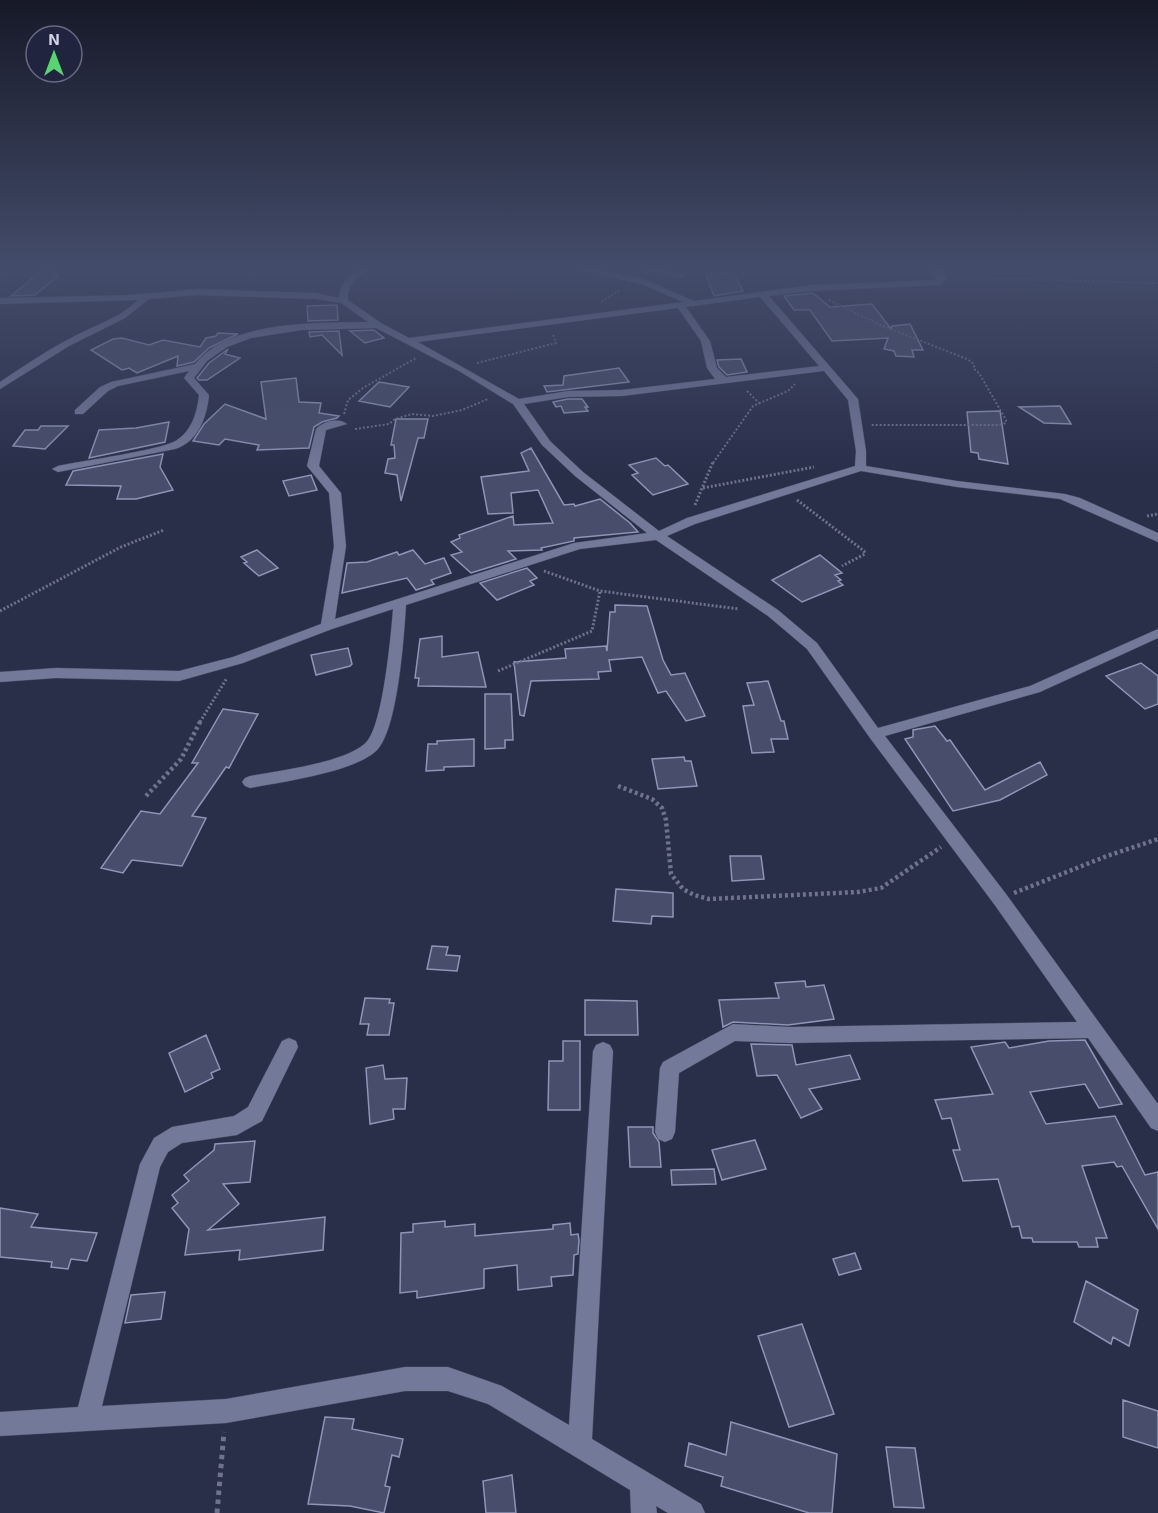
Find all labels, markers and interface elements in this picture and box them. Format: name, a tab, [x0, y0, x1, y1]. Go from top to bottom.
north arrow	[24, 24, 84, 84]
text: N	[48, 29, 60, 48]

